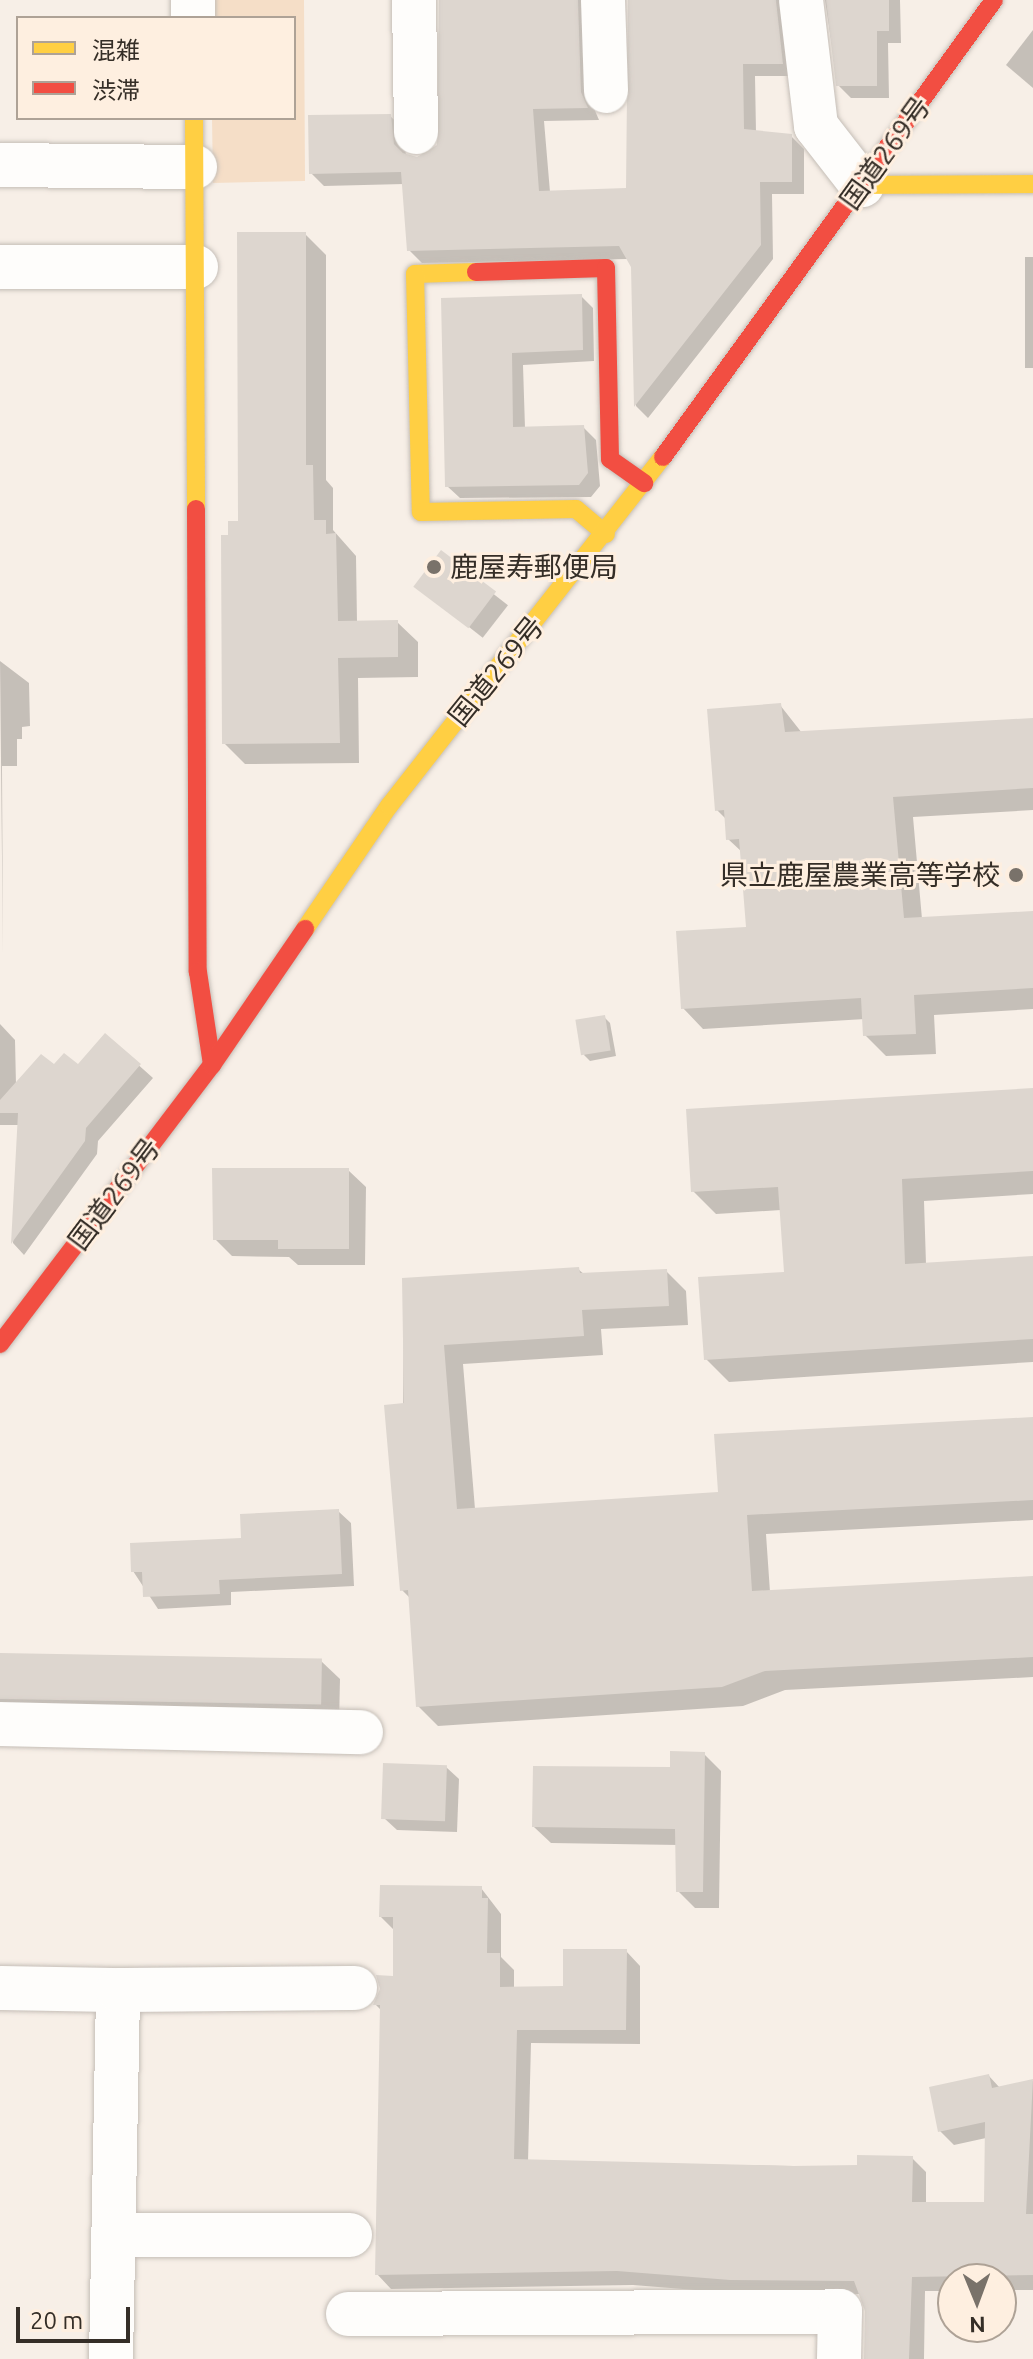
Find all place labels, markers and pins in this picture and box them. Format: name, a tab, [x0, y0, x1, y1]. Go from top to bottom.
place label: 鹿屋寿郵便局	[450, 550, 618, 584]
marker: 鹿屋寿郵便局	[425, 558, 443, 576]
place label: 県立鹿屋農業高等学校	[720, 858, 1000, 892]
marker: 県立鹿屋農業高等学校	[1007, 866, 1025, 884]

